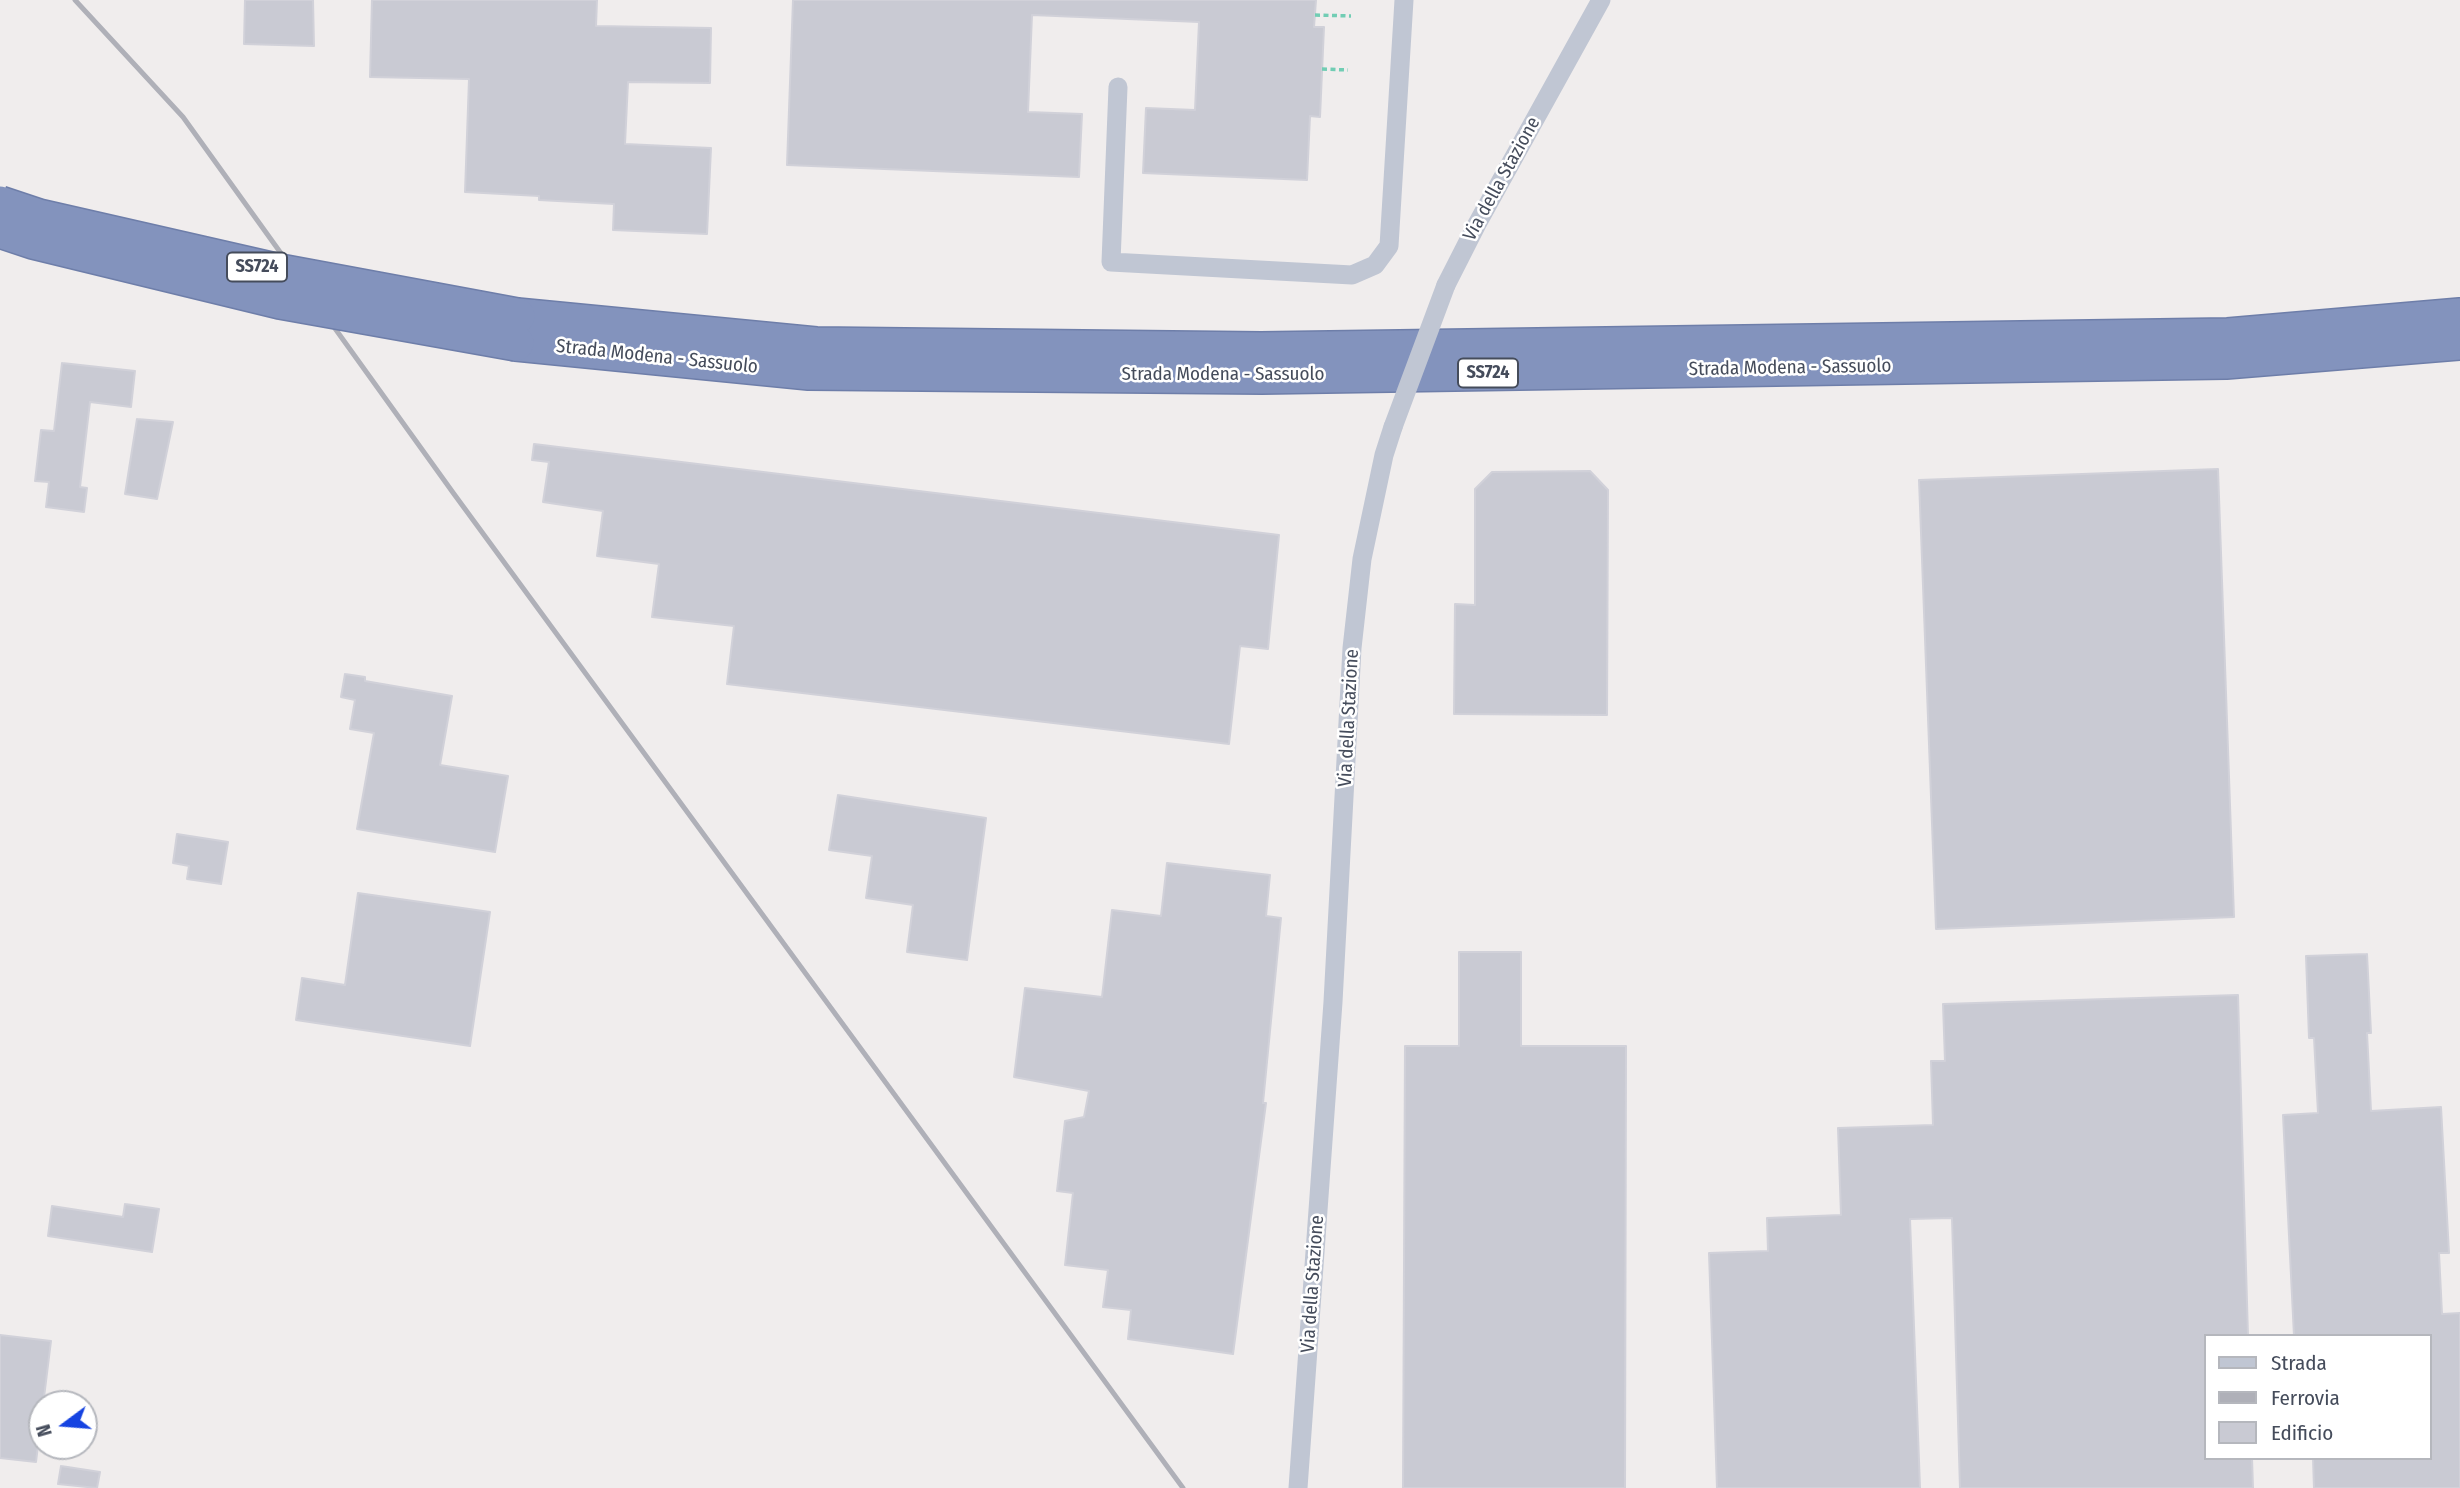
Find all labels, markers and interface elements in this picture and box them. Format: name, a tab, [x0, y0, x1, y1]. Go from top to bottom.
street label: Via della Stazione	[1459, 113, 1545, 245]
road number: SS724	[227, 253, 287, 282]
street label: Strada Modena - Sassuolo	[555, 335, 759, 379]
street label: Strada Modena - Sassuolo	[1688, 355, 1892, 381]
road number: SS724	[1458, 358, 1518, 388]
street label: Strada Modena - Sassuolo	[1122, 364, 1324, 386]
street label: Via della Stazione	[1334, 648, 1364, 788]
street label: Via della Stazione	[1297, 1214, 1329, 1354]
legend	[2204, 1334, 2432, 1460]
text: Strada	[2271, 1350, 2327, 1376]
text: Ferrovia	[2271, 1385, 2340, 1411]
north arrow	[28, 1390, 98, 1460]
text: Edificio	[2271, 1420, 2333, 1446]
text: N	[32, 1422, 57, 1439]

